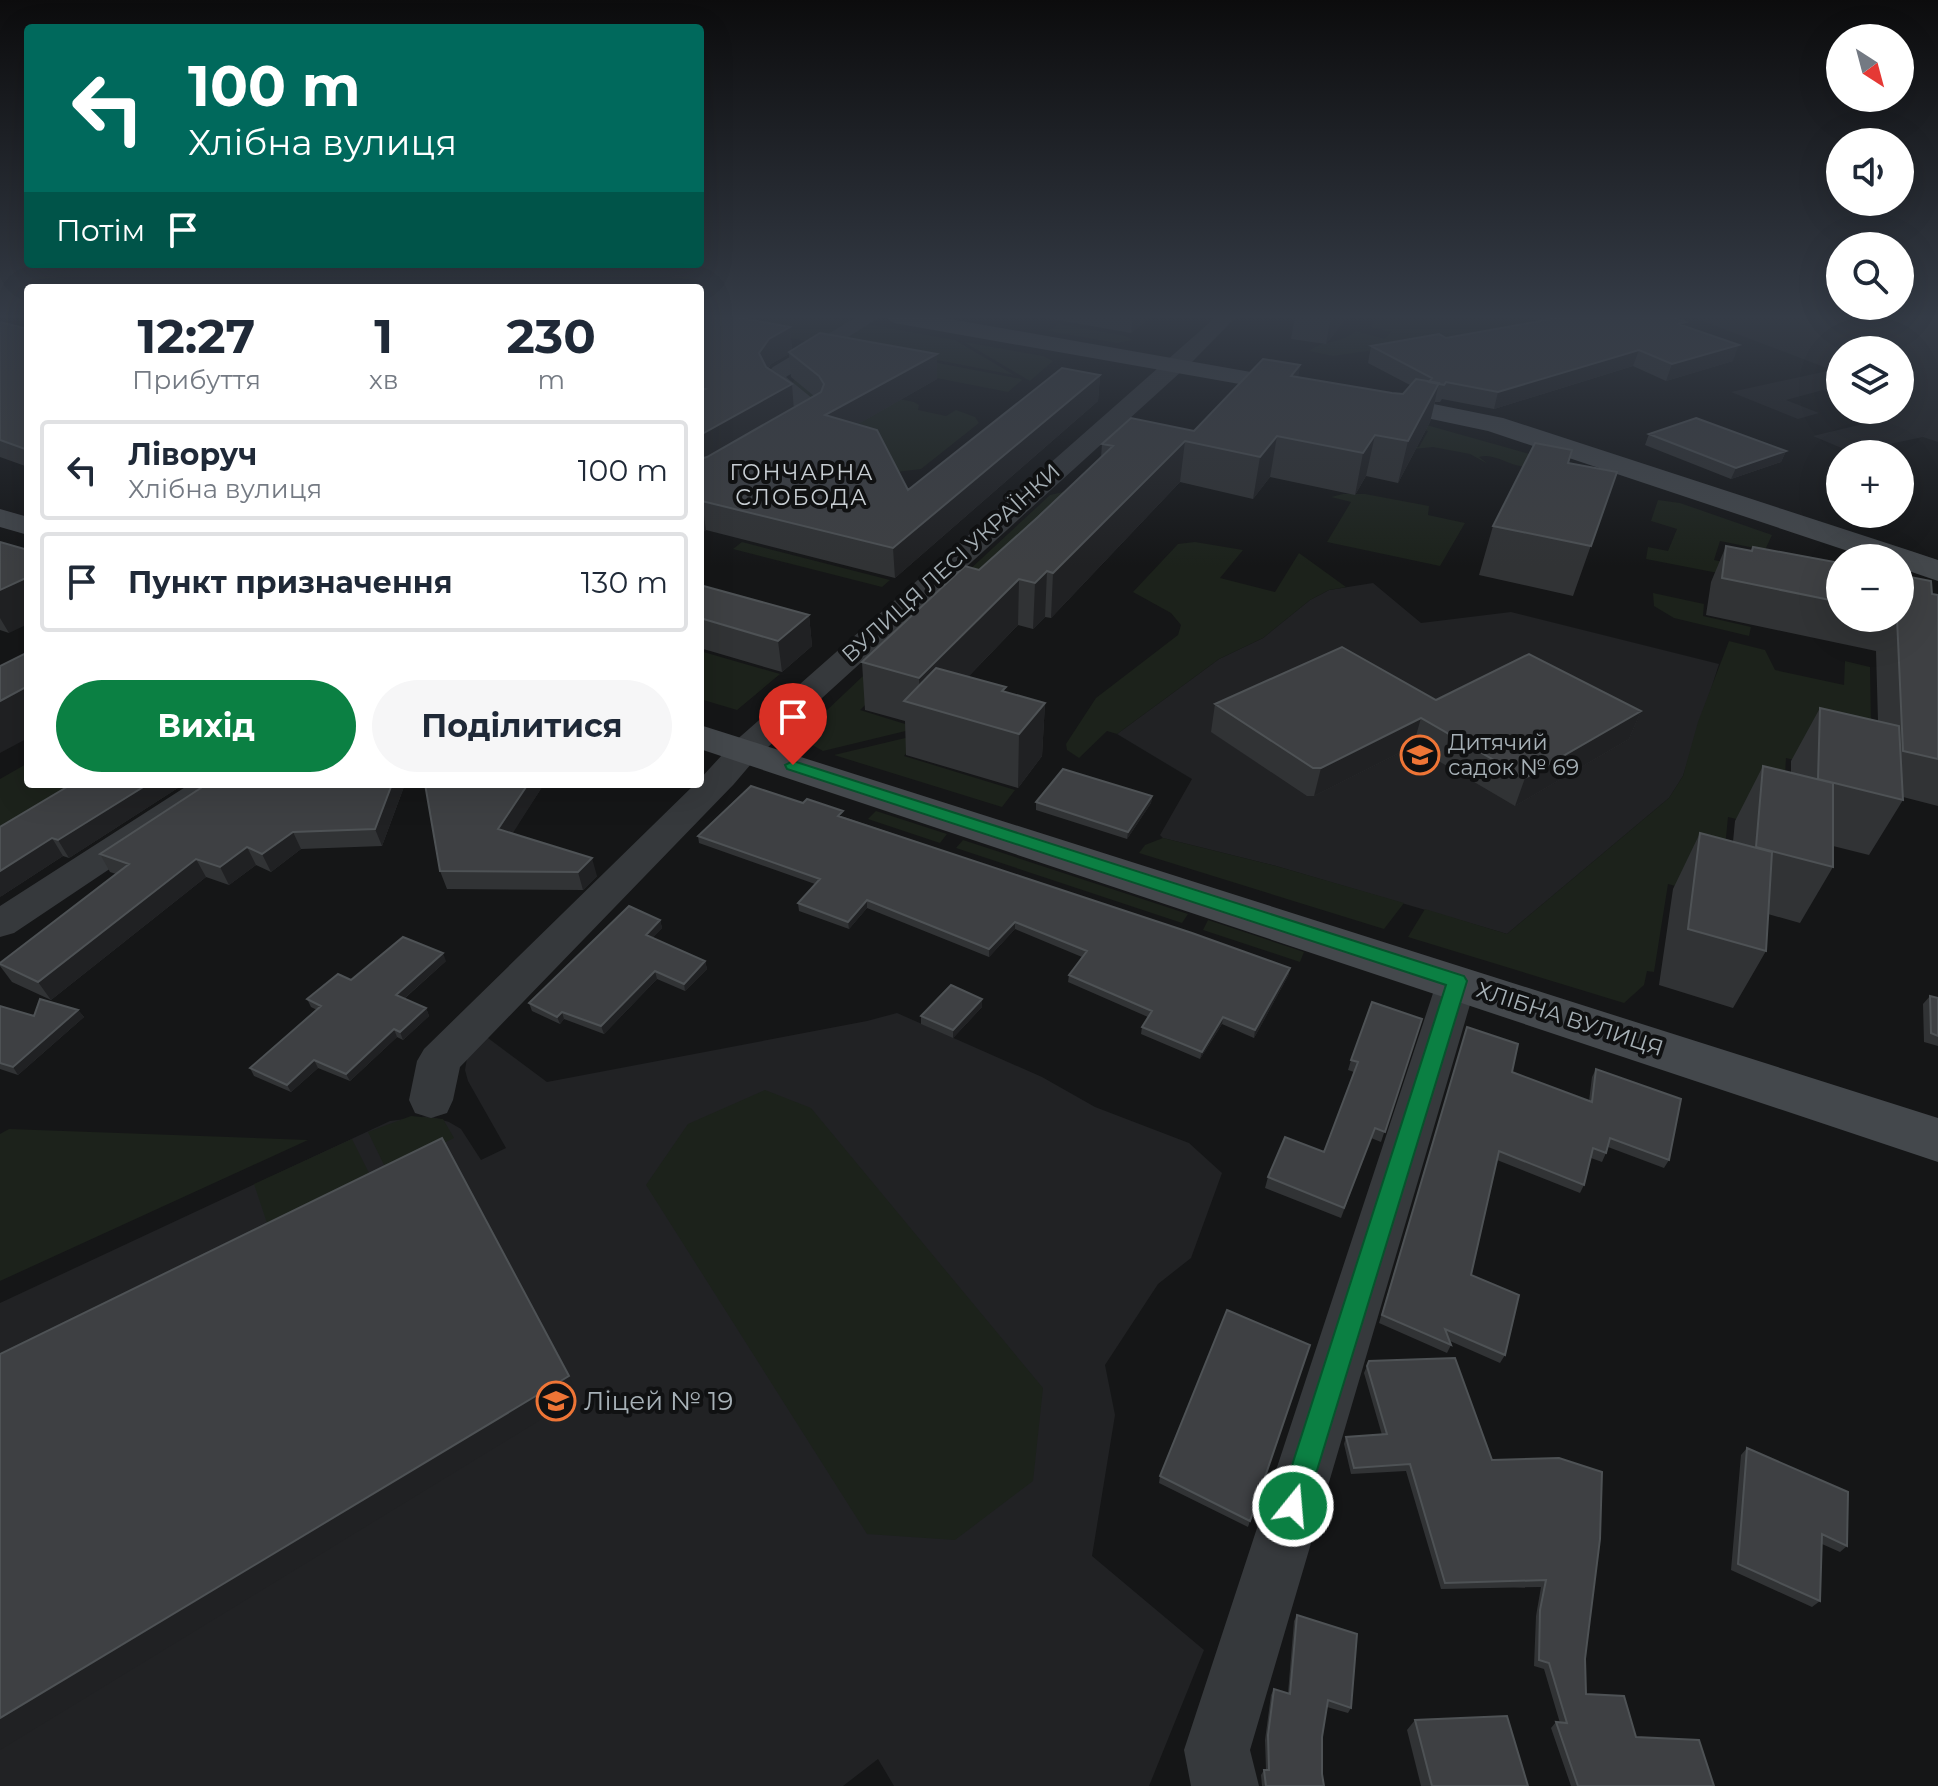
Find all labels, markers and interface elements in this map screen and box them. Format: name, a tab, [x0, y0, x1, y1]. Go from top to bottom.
north arrow	[1826, 24, 1914, 112]
map controls	[1826, 24, 1914, 632]
text: 100 m	[188, 52, 361, 120]
icon: left	[56, 56, 160, 160]
text: Хлібна вулиця	[188, 120, 457, 164]
button: sound	[1826, 128, 1914, 216]
icon: arrive	[161, 208, 205, 252]
text: Потім	[56, 212, 145, 249]
button: search	[1826, 232, 1914, 320]
text: 12:27	[138, 307, 255, 365]
text: 1	[374, 307, 393, 365]
text: 230	[507, 307, 596, 365]
button: layers	[1826, 336, 1914, 424]
text: Прибуття	[132, 364, 261, 396]
text: хв	[369, 364, 398, 396]
text: m	[537, 364, 565, 396]
text: Ліворуч	[128, 436, 257, 473]
button: +	[1826, 440, 1914, 528]
icon: left	[60, 448, 104, 492]
text: 100 m	[578, 452, 668, 489]
street label: ВУЛИЦЯ ЛЕСІ УКРАЇНКИ	[836, 458, 1066, 668]
district label: ГОНЧАРНА СЛОБОДА	[729, 459, 875, 511]
text: Хлібна вулиця	[128, 473, 322, 505]
button: −	[1826, 544, 1914, 632]
icon: arrive	[60, 560, 104, 604]
text: Пункт призначення	[128, 564, 453, 601]
text: 130 m	[581, 564, 668, 601]
button: Вихід	[56, 680, 356, 772]
button: Поділитися	[372, 680, 672, 772]
pin	[759, 683, 827, 765]
icon: arrive	[771, 695, 815, 739]
place label: Дитячий садок № 69	[1448, 729, 1579, 781]
school or university icon: Дитячий садок № 69	[1399, 734, 1441, 776]
street label: ХЛІБНА ВУЛИЦЯ	[1473, 976, 1667, 1062]
school or university icon: Ліцей № 19	[535, 1380, 577, 1422]
place label: Ліцей № 19	[584, 1385, 733, 1417]
position arrow	[1251, 1464, 1335, 1548]

